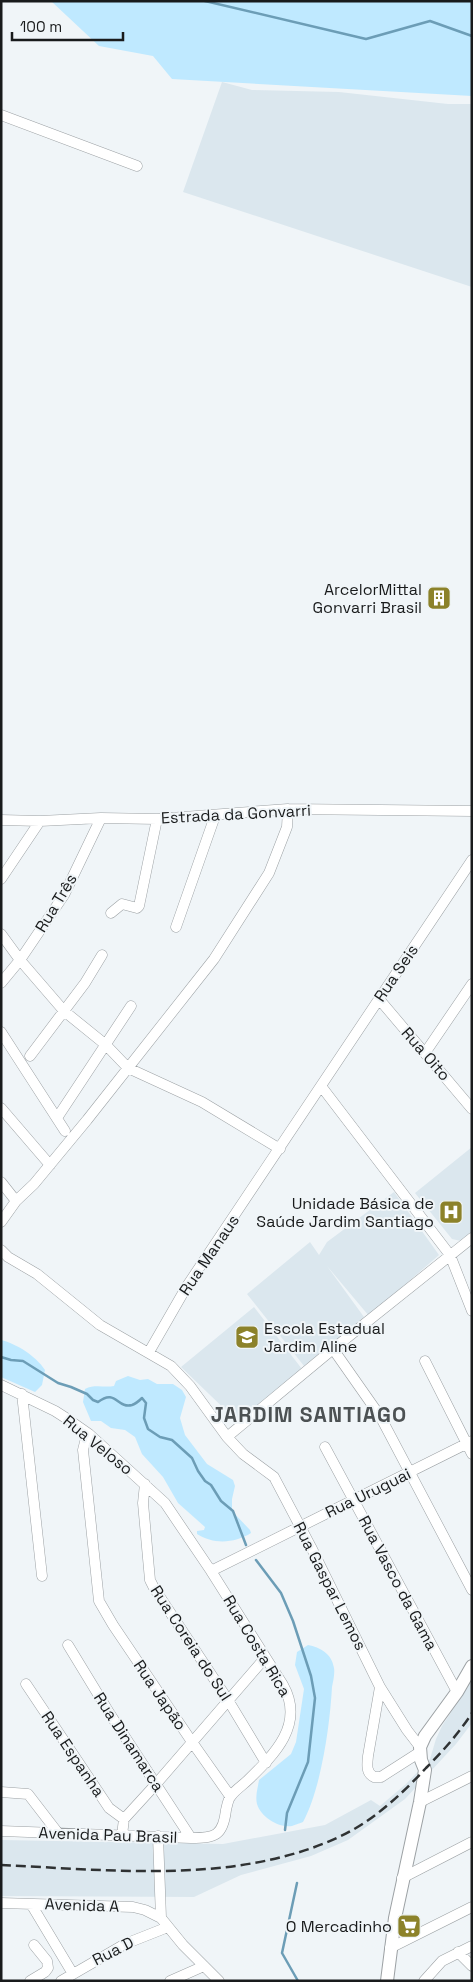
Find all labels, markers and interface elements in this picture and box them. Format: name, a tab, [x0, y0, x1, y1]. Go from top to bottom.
scale bar	[12, 10, 124, 42]
text: 100 m	[20, 17, 62, 36]
place label: ArcelorMittal Gonvarri Brasil	[313, 579, 422, 618]
building icon: ArcelorMittal Gonvarri Brasil	[426, 585, 452, 611]
street label: Estrada da Gonvarri	[160, 800, 312, 828]
street label: Rua Três	[30, 870, 82, 936]
street label: Rua Seis	[369, 940, 423, 1006]
street label: Rua Oito	[397, 1023, 455, 1085]
place label: Unidade Básica de Saúde Jardim Santiago	[256, 1193, 434, 1232]
hospital icon: Unidade Básica de Saúde Jardim Santiago	[438, 1199, 464, 1225]
street label: Rua Manaus	[174, 1210, 244, 1300]
place label: Escola Estadual Jardim Aline	[264, 1318, 385, 1357]
school or university icon: Escola Estadual Jardim Aline	[234, 1324, 260, 1350]
district label: JARDIM SANTIAGO	[211, 1401, 407, 1428]
street label: Rua Veloso	[59, 1410, 137, 1480]
street label: Rua Uruguai	[322, 1463, 414, 1523]
street label: Rua Vasco da Gama	[354, 1512, 442, 1654]
street label: Rua Gaspar Lemos	[289, 1518, 371, 1654]
street label: Rua Coreia do Sul	[146, 1581, 236, 1705]
street label: Rua Costa Rica	[218, 1591, 296, 1701]
street label: Rua Japão	[129, 1656, 191, 1734]
street label: Rua Dinamarca	[89, 1688, 169, 1796]
street label: Rua Espanha	[37, 1707, 109, 1801]
street label: Avenida Pau Brasil	[38, 1822, 178, 1848]
street label: Avenida A	[44, 1893, 120, 1917]
supermarket icon: O Mercadinho	[396, 1913, 422, 1939]
place label: O Mercadinho	[286, 1916, 392, 1937]
street label: Rua D	[89, 1932, 137, 1970]

